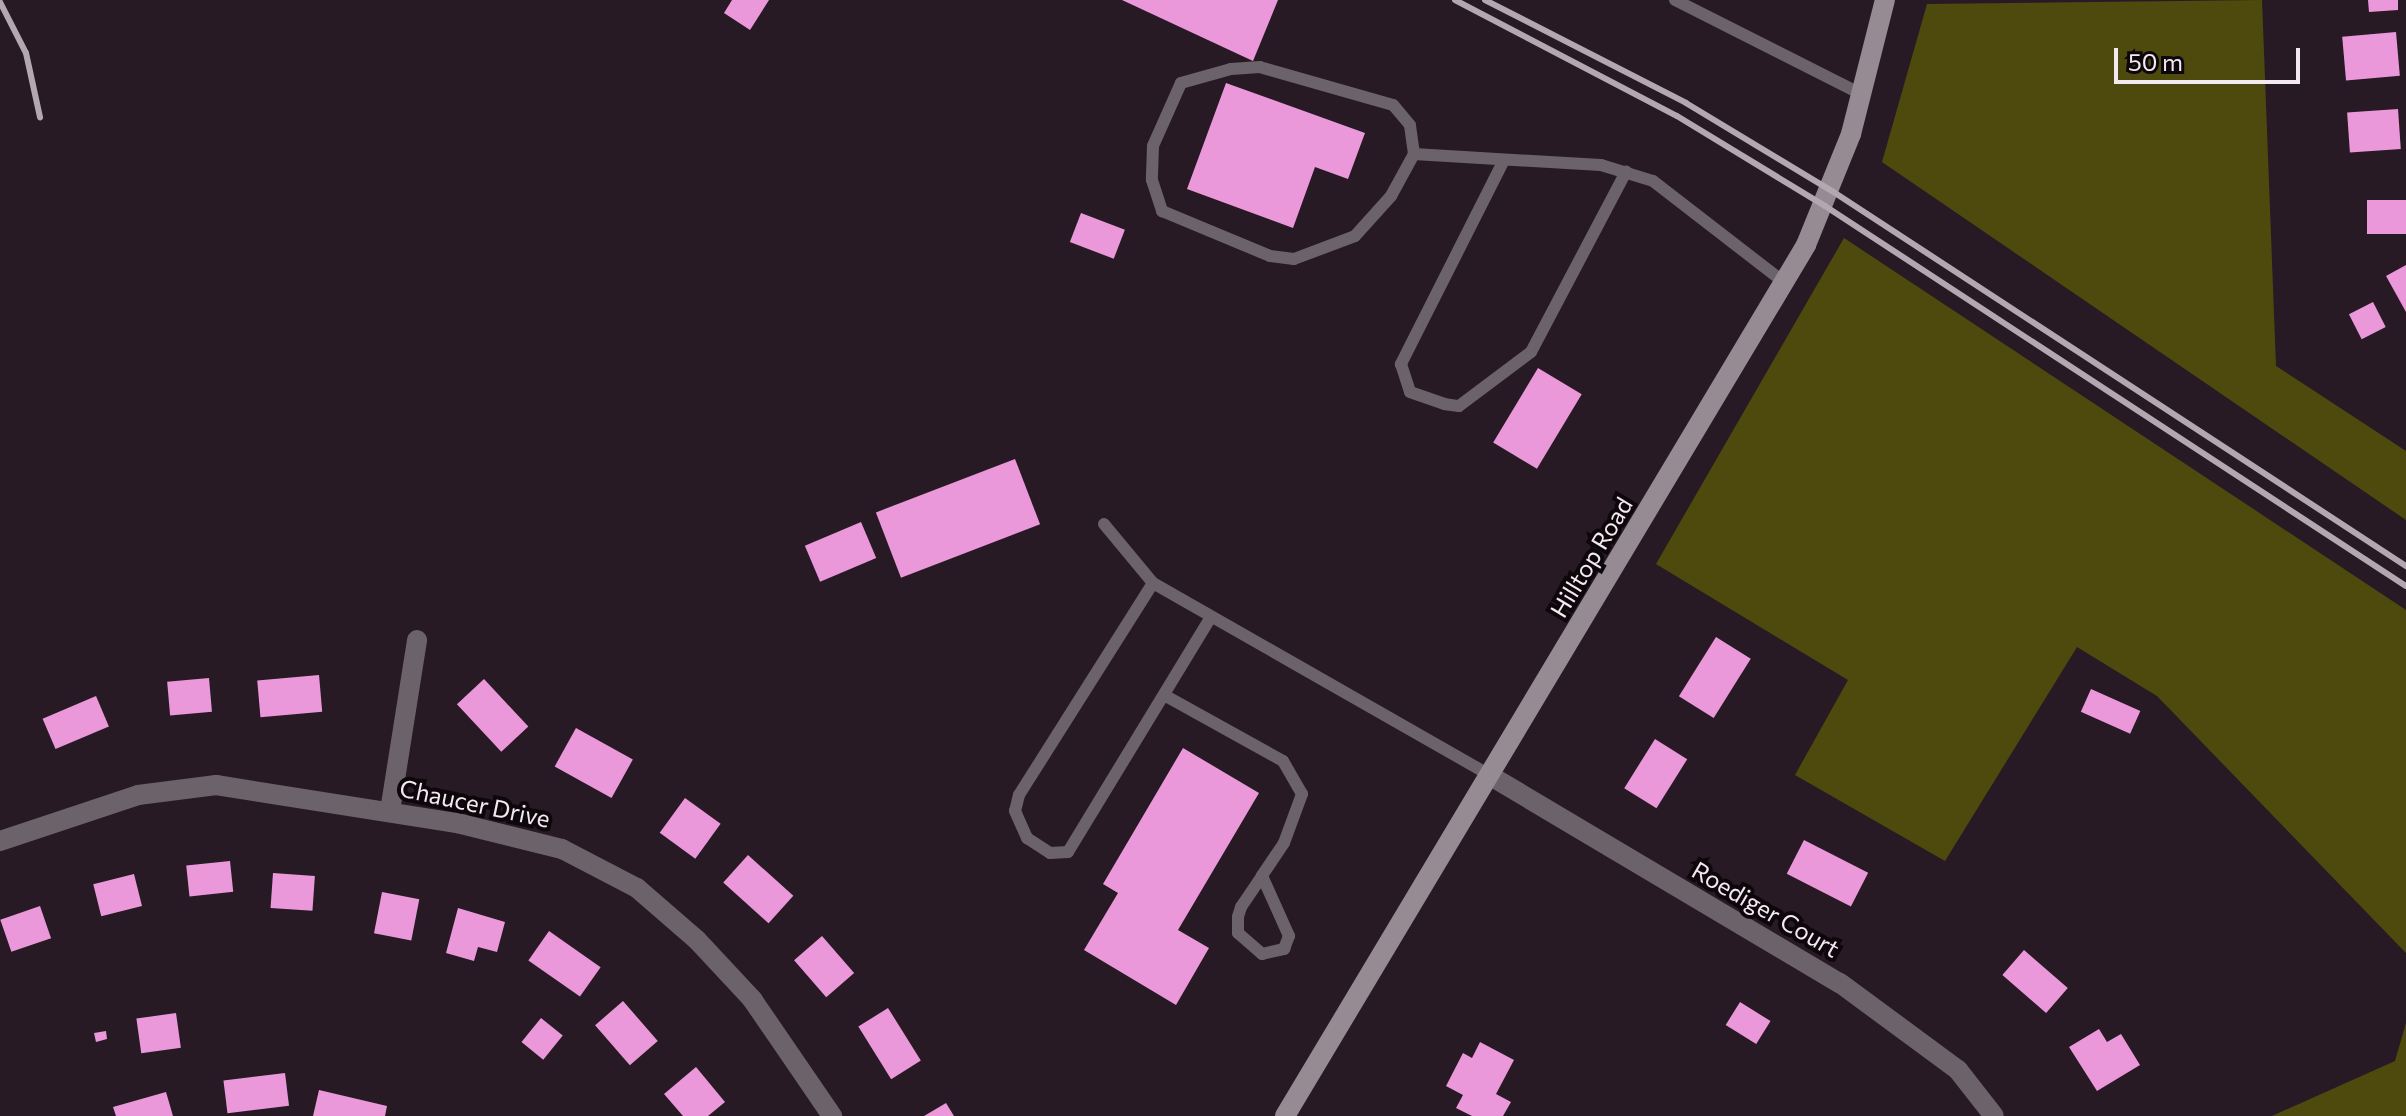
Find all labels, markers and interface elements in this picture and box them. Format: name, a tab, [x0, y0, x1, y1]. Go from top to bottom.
scale bar	[2118, 32, 2304, 82]
text: 50 m	[2128, 47, 2183, 76]
street label: Hilltop Road	[1544, 492, 1638, 622]
street label: Chaucer Drive	[397, 773, 553, 833]
street label: Roediger Court	[1687, 855, 1845, 963]

